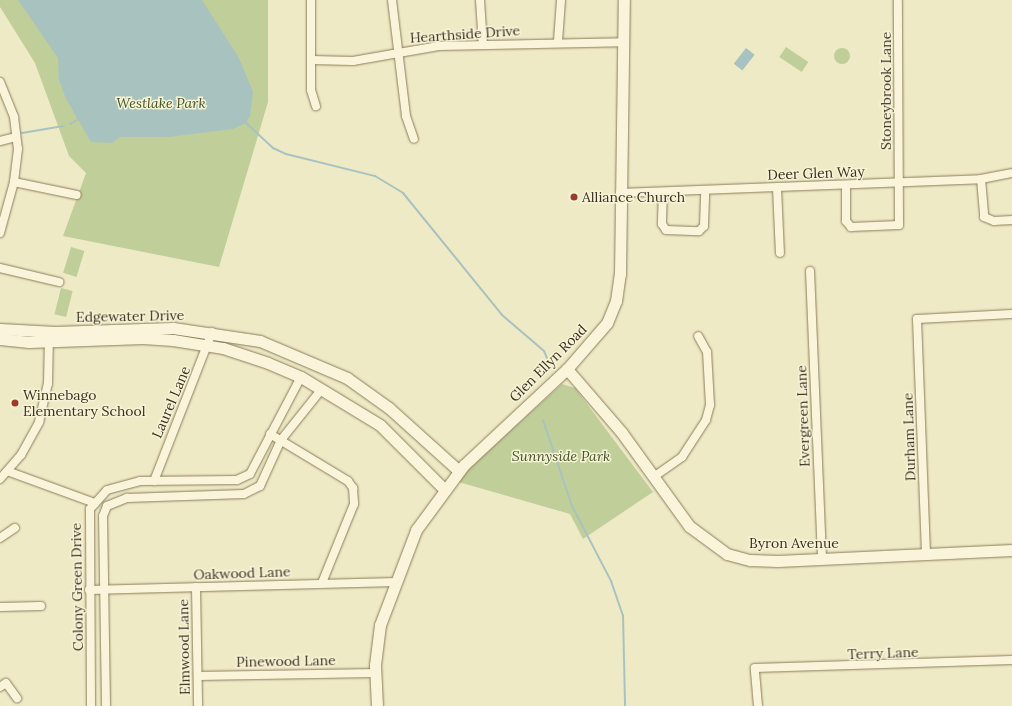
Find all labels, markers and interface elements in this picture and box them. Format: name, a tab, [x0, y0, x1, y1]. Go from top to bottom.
street label: Hearthside Drive	[409, 22, 521, 46]
street label: Stoneybrook Lane	[878, 32, 894, 150]
park label: Westlake Park	[116, 95, 206, 111]
street label: Deer Glen Way	[767, 163, 865, 183]
place label: Alliance Church	[582, 189, 685, 205]
marker: Alliance Church	[569, 192, 579, 202]
street label: Edgewater Drive	[76, 307, 184, 325]
street label: Glen Ellyn Road	[506, 321, 590, 405]
street label: Laurel Lane	[148, 363, 194, 441]
street label: Evergreen Lane	[793, 365, 813, 467]
place label: Winnebago Elementary School	[23, 387, 146, 420]
street label: Durham Lane	[899, 393, 919, 481]
marker: Winnebago Elementary School	[10, 398, 20, 408]
park label: Sunnyside Park	[512, 448, 610, 464]
street label: Colony Green Drive	[67, 523, 87, 651]
street label: Byron Avenue	[749, 535, 839, 551]
street label: Oakwood Lane	[193, 563, 291, 583]
street label: Elmwood Lane	[175, 599, 193, 695]
street label: Terry Lane	[847, 643, 919, 663]
street label: Pinewood Lane	[236, 652, 336, 670]

